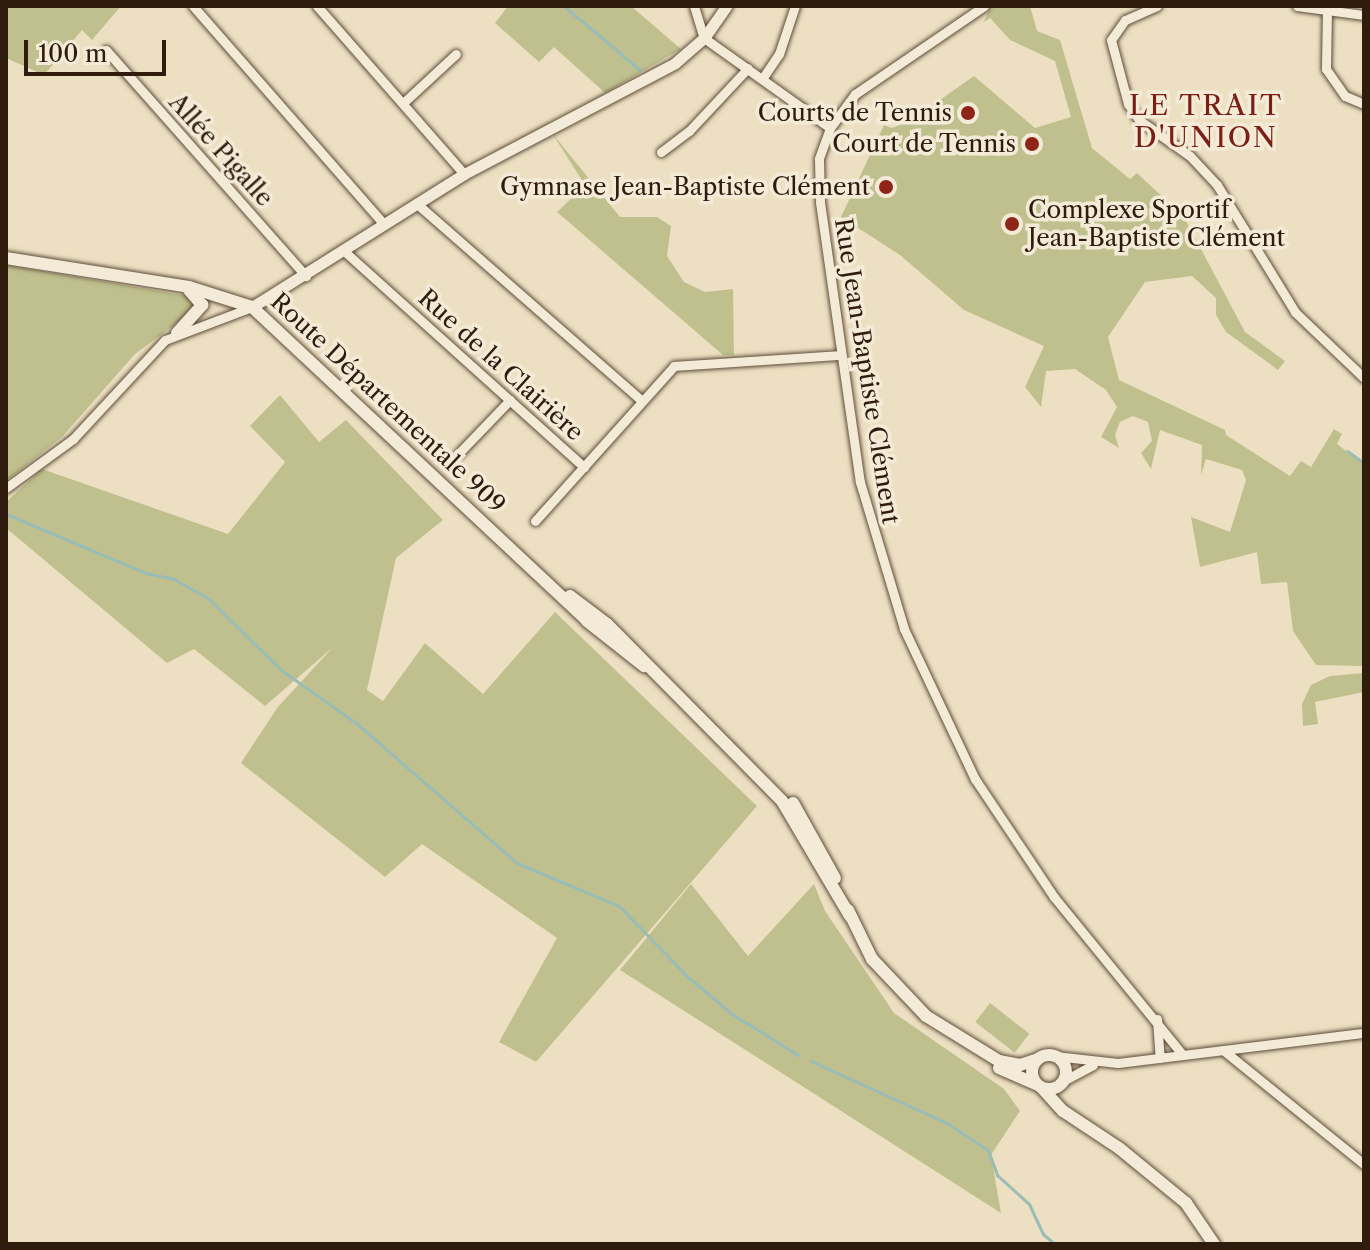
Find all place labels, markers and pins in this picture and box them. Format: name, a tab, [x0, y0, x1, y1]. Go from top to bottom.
place label: Courts de Tennis	[757, 99, 952, 127]
marker: Courts de Tennis	[959, 104, 977, 122]
place label: Court de Tennis	[832, 130, 1016, 158]
marker: Court de Tennis	[1023, 135, 1041, 153]
place label: Gymnase Jean-Baptiste Clément	[500, 173, 870, 201]
marker: Gymnase Jean-Baptiste Clément	[877, 178, 895, 196]
place label: Complexe Sportif Jean-Baptiste Clément	[1028, 196, 1285, 252]
marker: Complexe Sportif Jean-Baptiste Clément	[1003, 215, 1021, 233]

